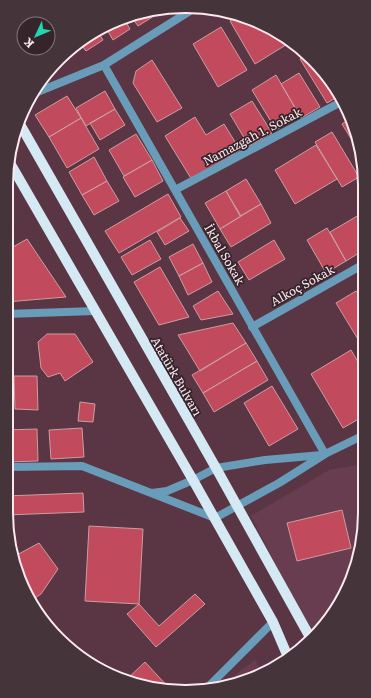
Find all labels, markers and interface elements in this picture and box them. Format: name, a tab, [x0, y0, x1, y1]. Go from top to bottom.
north arrow	[16, 16, 56, 56]
text: K	[19, 35, 37, 52]
street label: Namazgah 1. Sokak	[199, 102, 305, 170]
street label: İkbal Sokak	[200, 220, 250, 288]
street label: Alkoç Sokak	[267, 260, 338, 310]
street label: Atatürk Bulvarı	[147, 333, 207, 419]

